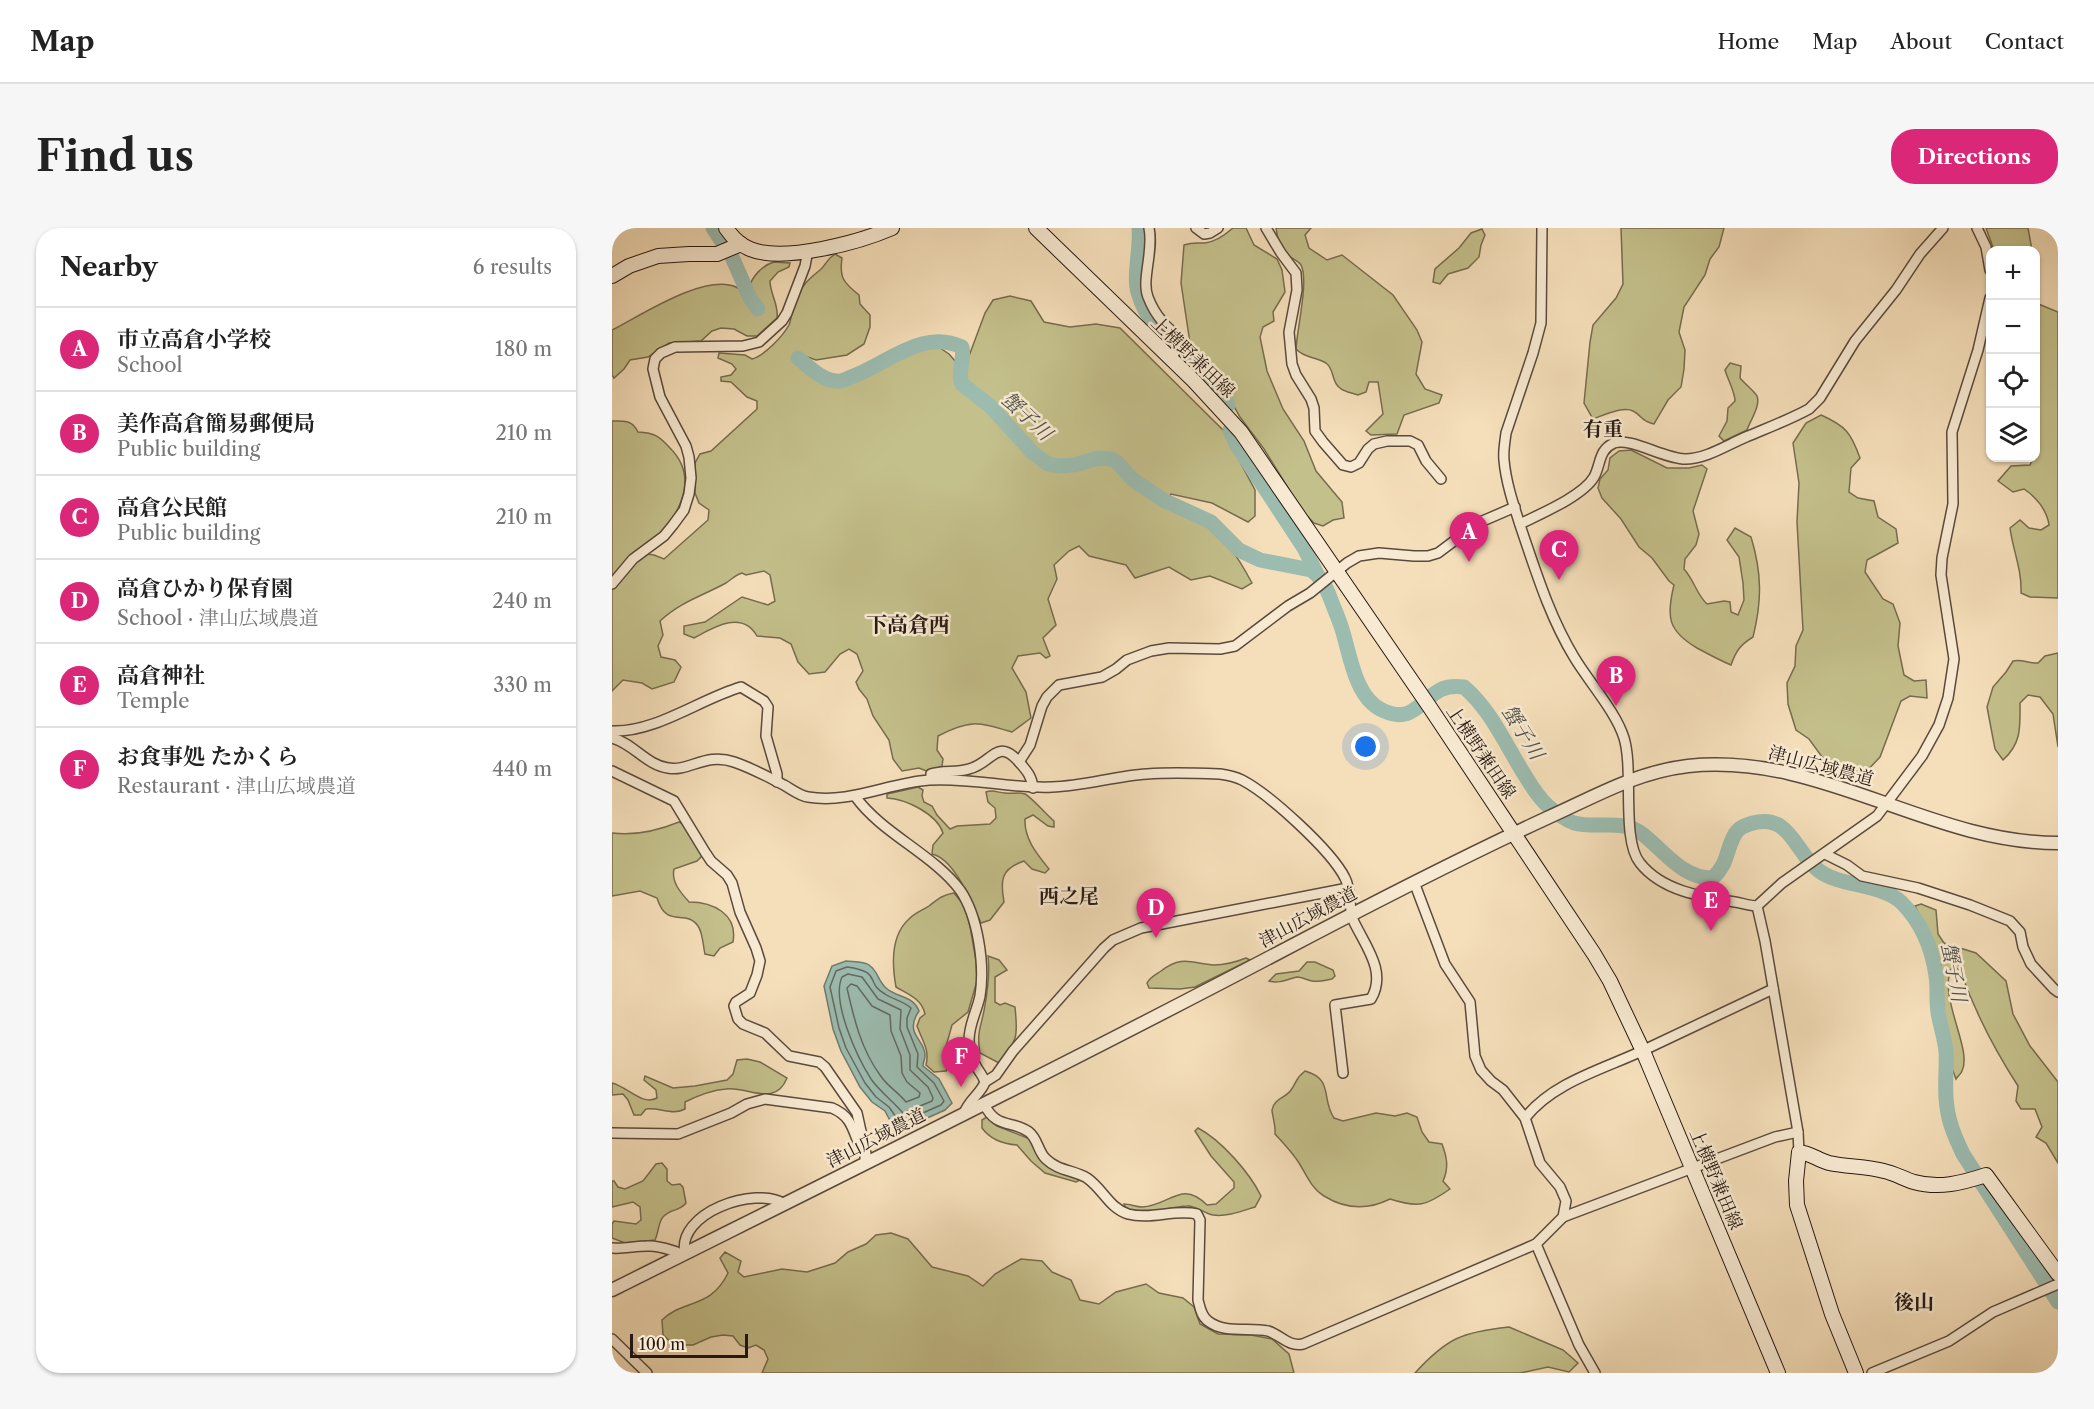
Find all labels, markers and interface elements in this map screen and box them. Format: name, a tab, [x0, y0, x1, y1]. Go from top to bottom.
text: Map	[30, 24, 94, 58]
text: Home	[1718, 29, 1779, 54]
text: Map	[1812, 29, 1857, 54]
text: About	[1890, 29, 1952, 54]
text: Contact	[1985, 29, 2064, 54]
button: Directions	[1891, 129, 2058, 184]
text: Find us	[36, 130, 194, 182]
map controls	[1986, 246, 2040, 462]
button: +	[1986, 246, 2040, 300]
text: Nearby	[60, 251, 158, 283]
text: 6 results	[473, 255, 552, 279]
button: −	[1986, 300, 2040, 354]
street label: 上横野兼田線	[1147, 312, 1239, 402]
text: 市立高倉小学校	[117, 326, 271, 353]
text: A	[72, 337, 87, 361]
text: 180 m	[495, 337, 552, 361]
text: School	[117, 353, 182, 377]
button: locate	[1986, 354, 2040, 408]
water label: 蟹子川	[997, 387, 1059, 447]
button: layers	[1986, 408, 2040, 462]
text: 美作高倉簡易郵便局	[117, 410, 315, 437]
district label: 有重	[1583, 417, 1623, 441]
text: B	[72, 421, 87, 445]
text: 210 m	[495, 421, 552, 445]
text: Public building	[117, 437, 260, 461]
text: 高倉公民館	[117, 494, 227, 521]
text: C	[71, 505, 88, 529]
text: 210 m	[495, 505, 552, 529]
pin: A	[1450, 512, 1488, 562]
text: Public building	[117, 521, 260, 545]
pin: C	[1540, 530, 1578, 580]
text: 高倉ひかり保育園	[117, 575, 293, 602]
text: D	[71, 589, 88, 613]
text: 240 m	[492, 589, 552, 613]
text: School · 津山広域農道	[117, 606, 319, 630]
district label: 下高倉西	[866, 612, 950, 637]
pin: B	[1596, 656, 1636, 706]
text: 高倉神社	[117, 662, 205, 689]
text: E	[72, 673, 87, 697]
text: 330 m	[493, 673, 552, 697]
text: Temple	[117, 689, 189, 713]
water label: 蟹子川	[1497, 700, 1550, 765]
street label: 上横野兼田線	[1442, 701, 1520, 803]
your location	[1351, 732, 1380, 761]
street label: 津山広域農道	[1766, 741, 1876, 791]
text: お食事処 たかくら	[117, 743, 299, 770]
text: F	[73, 757, 86, 781]
text: 440 m	[492, 757, 552, 781]
text: Restaurant · 津山広域農道	[117, 774, 356, 798]
street label: 津山広域農道	[1255, 882, 1361, 952]
pin: E	[1692, 882, 1730, 931]
district label: 西之尾	[1039, 884, 1099, 908]
pin: D	[1136, 888, 1176, 938]
water label: 蟹子川	[1936, 940, 1972, 1006]
pin: F	[942, 1038, 980, 1087]
street label: 津山広域農道	[823, 1104, 929, 1172]
street label: 上横野兼田線	[1685, 1125, 1747, 1233]
district label: 後山	[1894, 1290, 1934, 1314]
scale bar	[630, 1331, 748, 1358]
text: 100 m	[639, 1334, 685, 1354]

